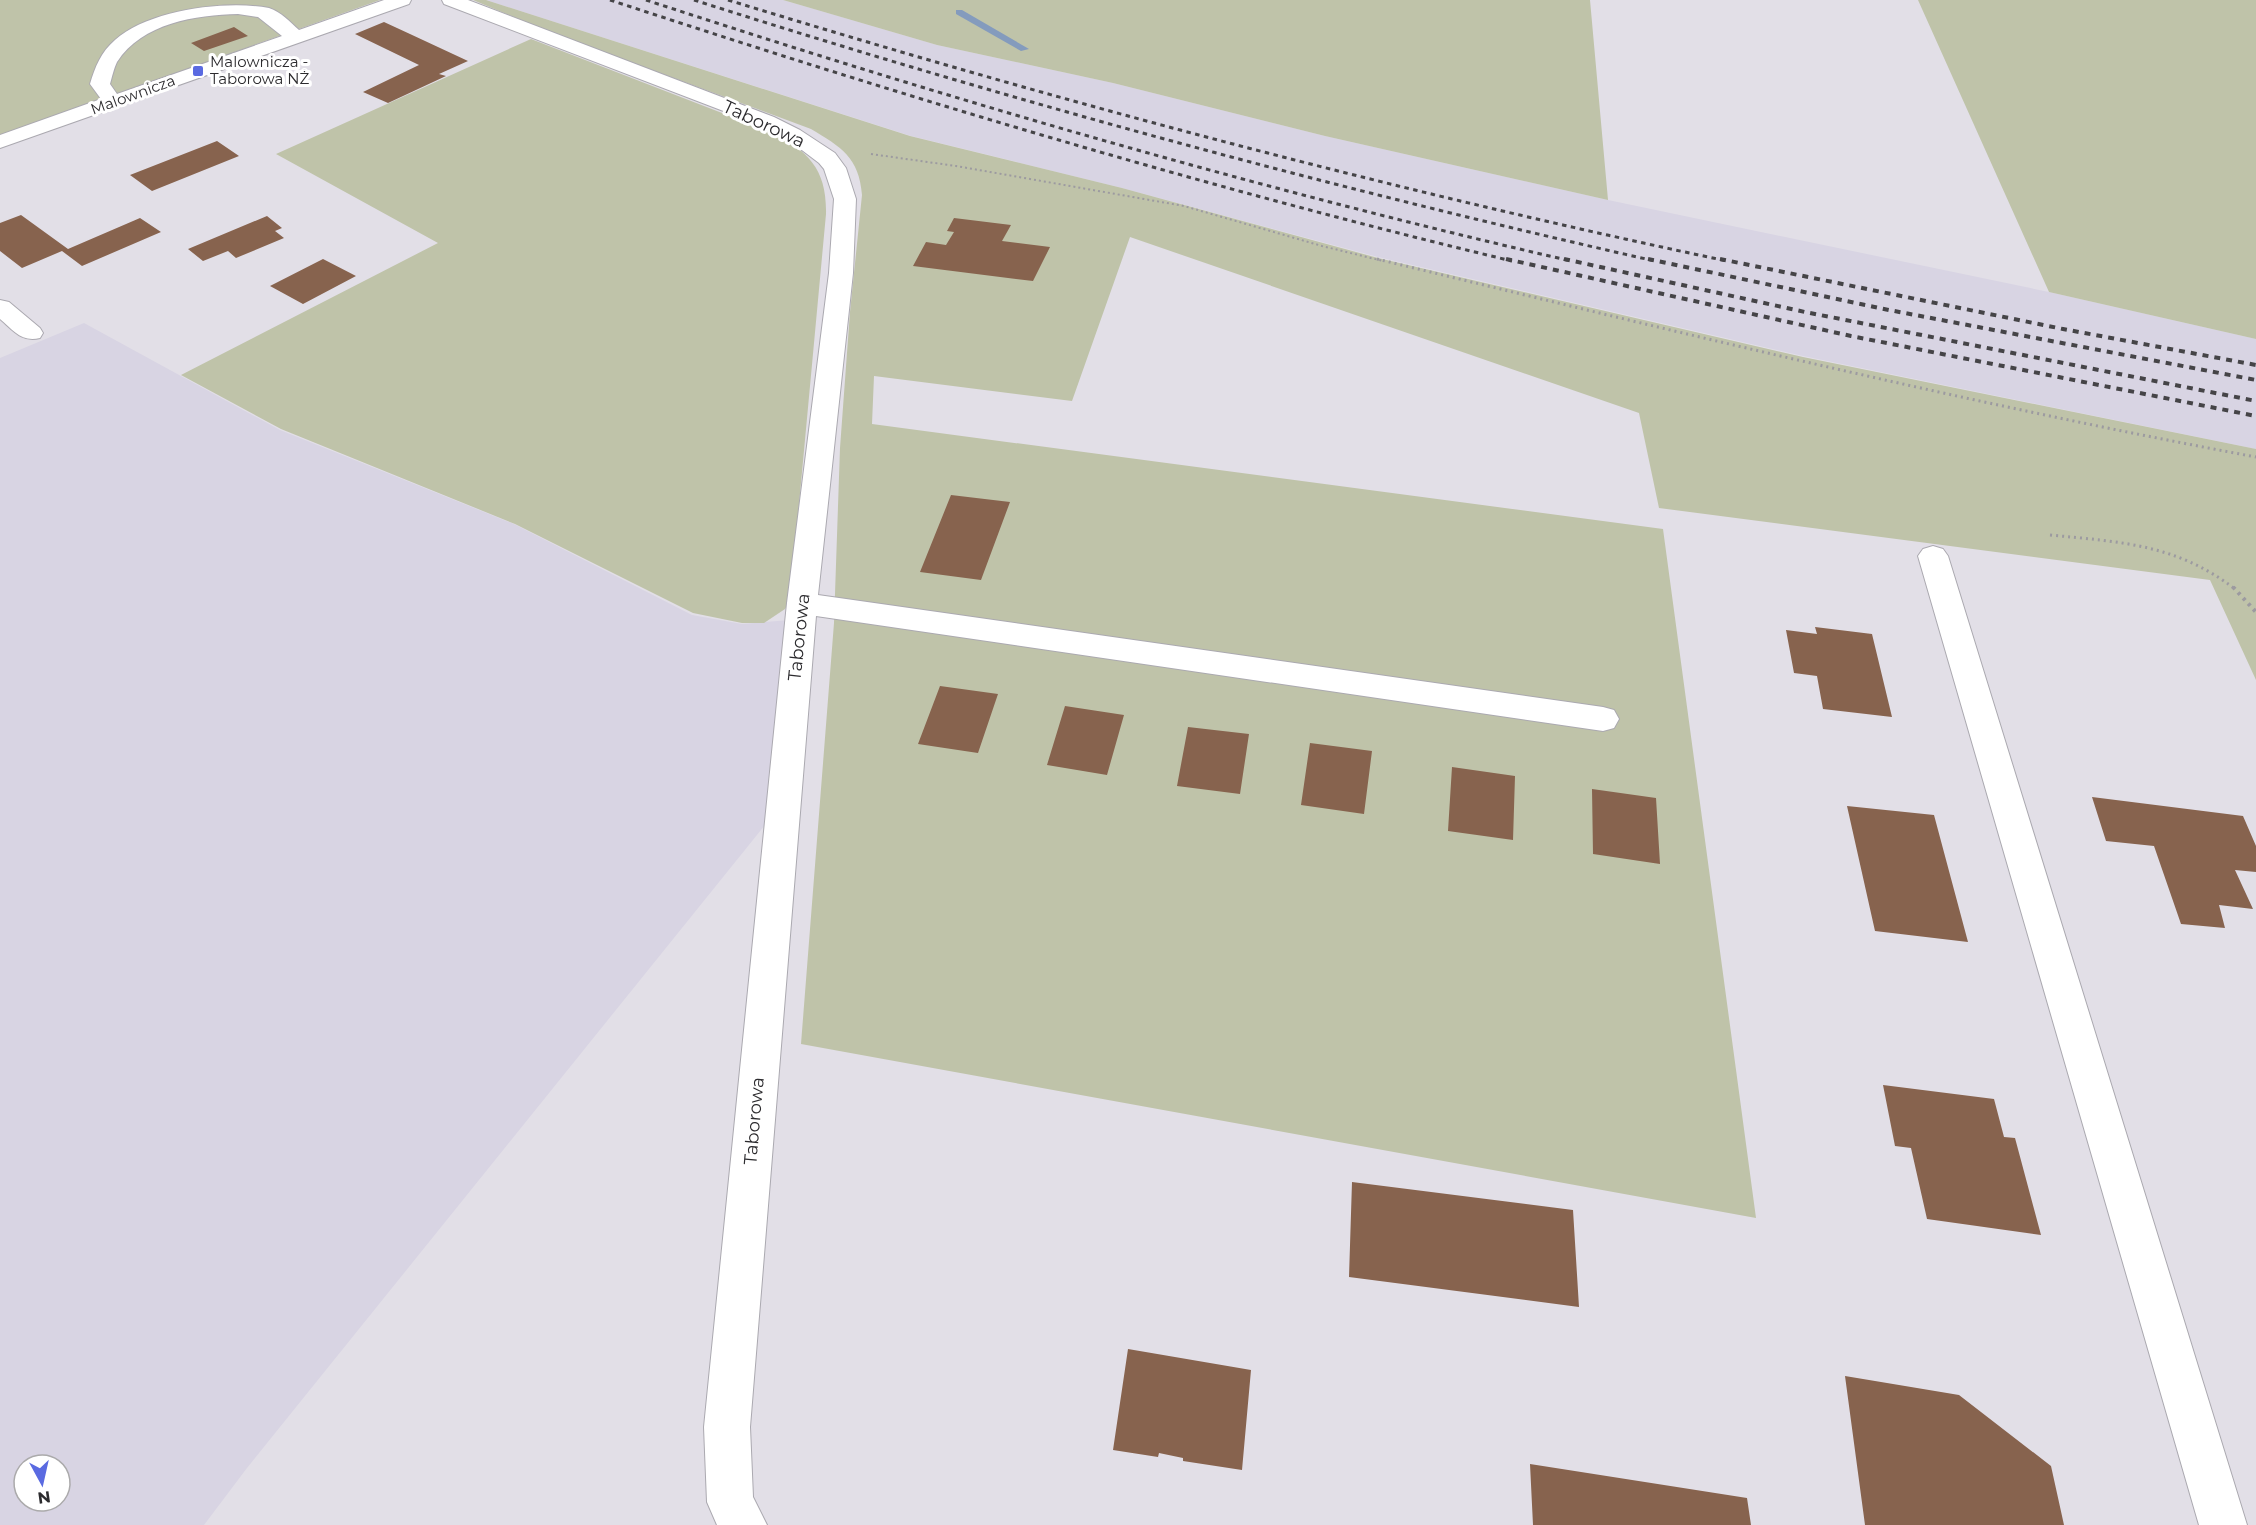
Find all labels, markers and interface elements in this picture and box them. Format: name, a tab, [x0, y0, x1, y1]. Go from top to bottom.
place label: Malownicza - Taborowa NŻ	[210, 52, 309, 88]
marker: Malownicza - Taborowa NŻ	[191, 64, 205, 78]
street label: Malownicza	[88, 70, 178, 119]
street label: Taborowa	[719, 95, 809, 153]
street label: Taborowa	[783, 592, 815, 682]
street label: Taborowa	[739, 1076, 769, 1166]
north arrow	[12, 1453, 72, 1513]
text: N	[36, 1487, 52, 1508]

